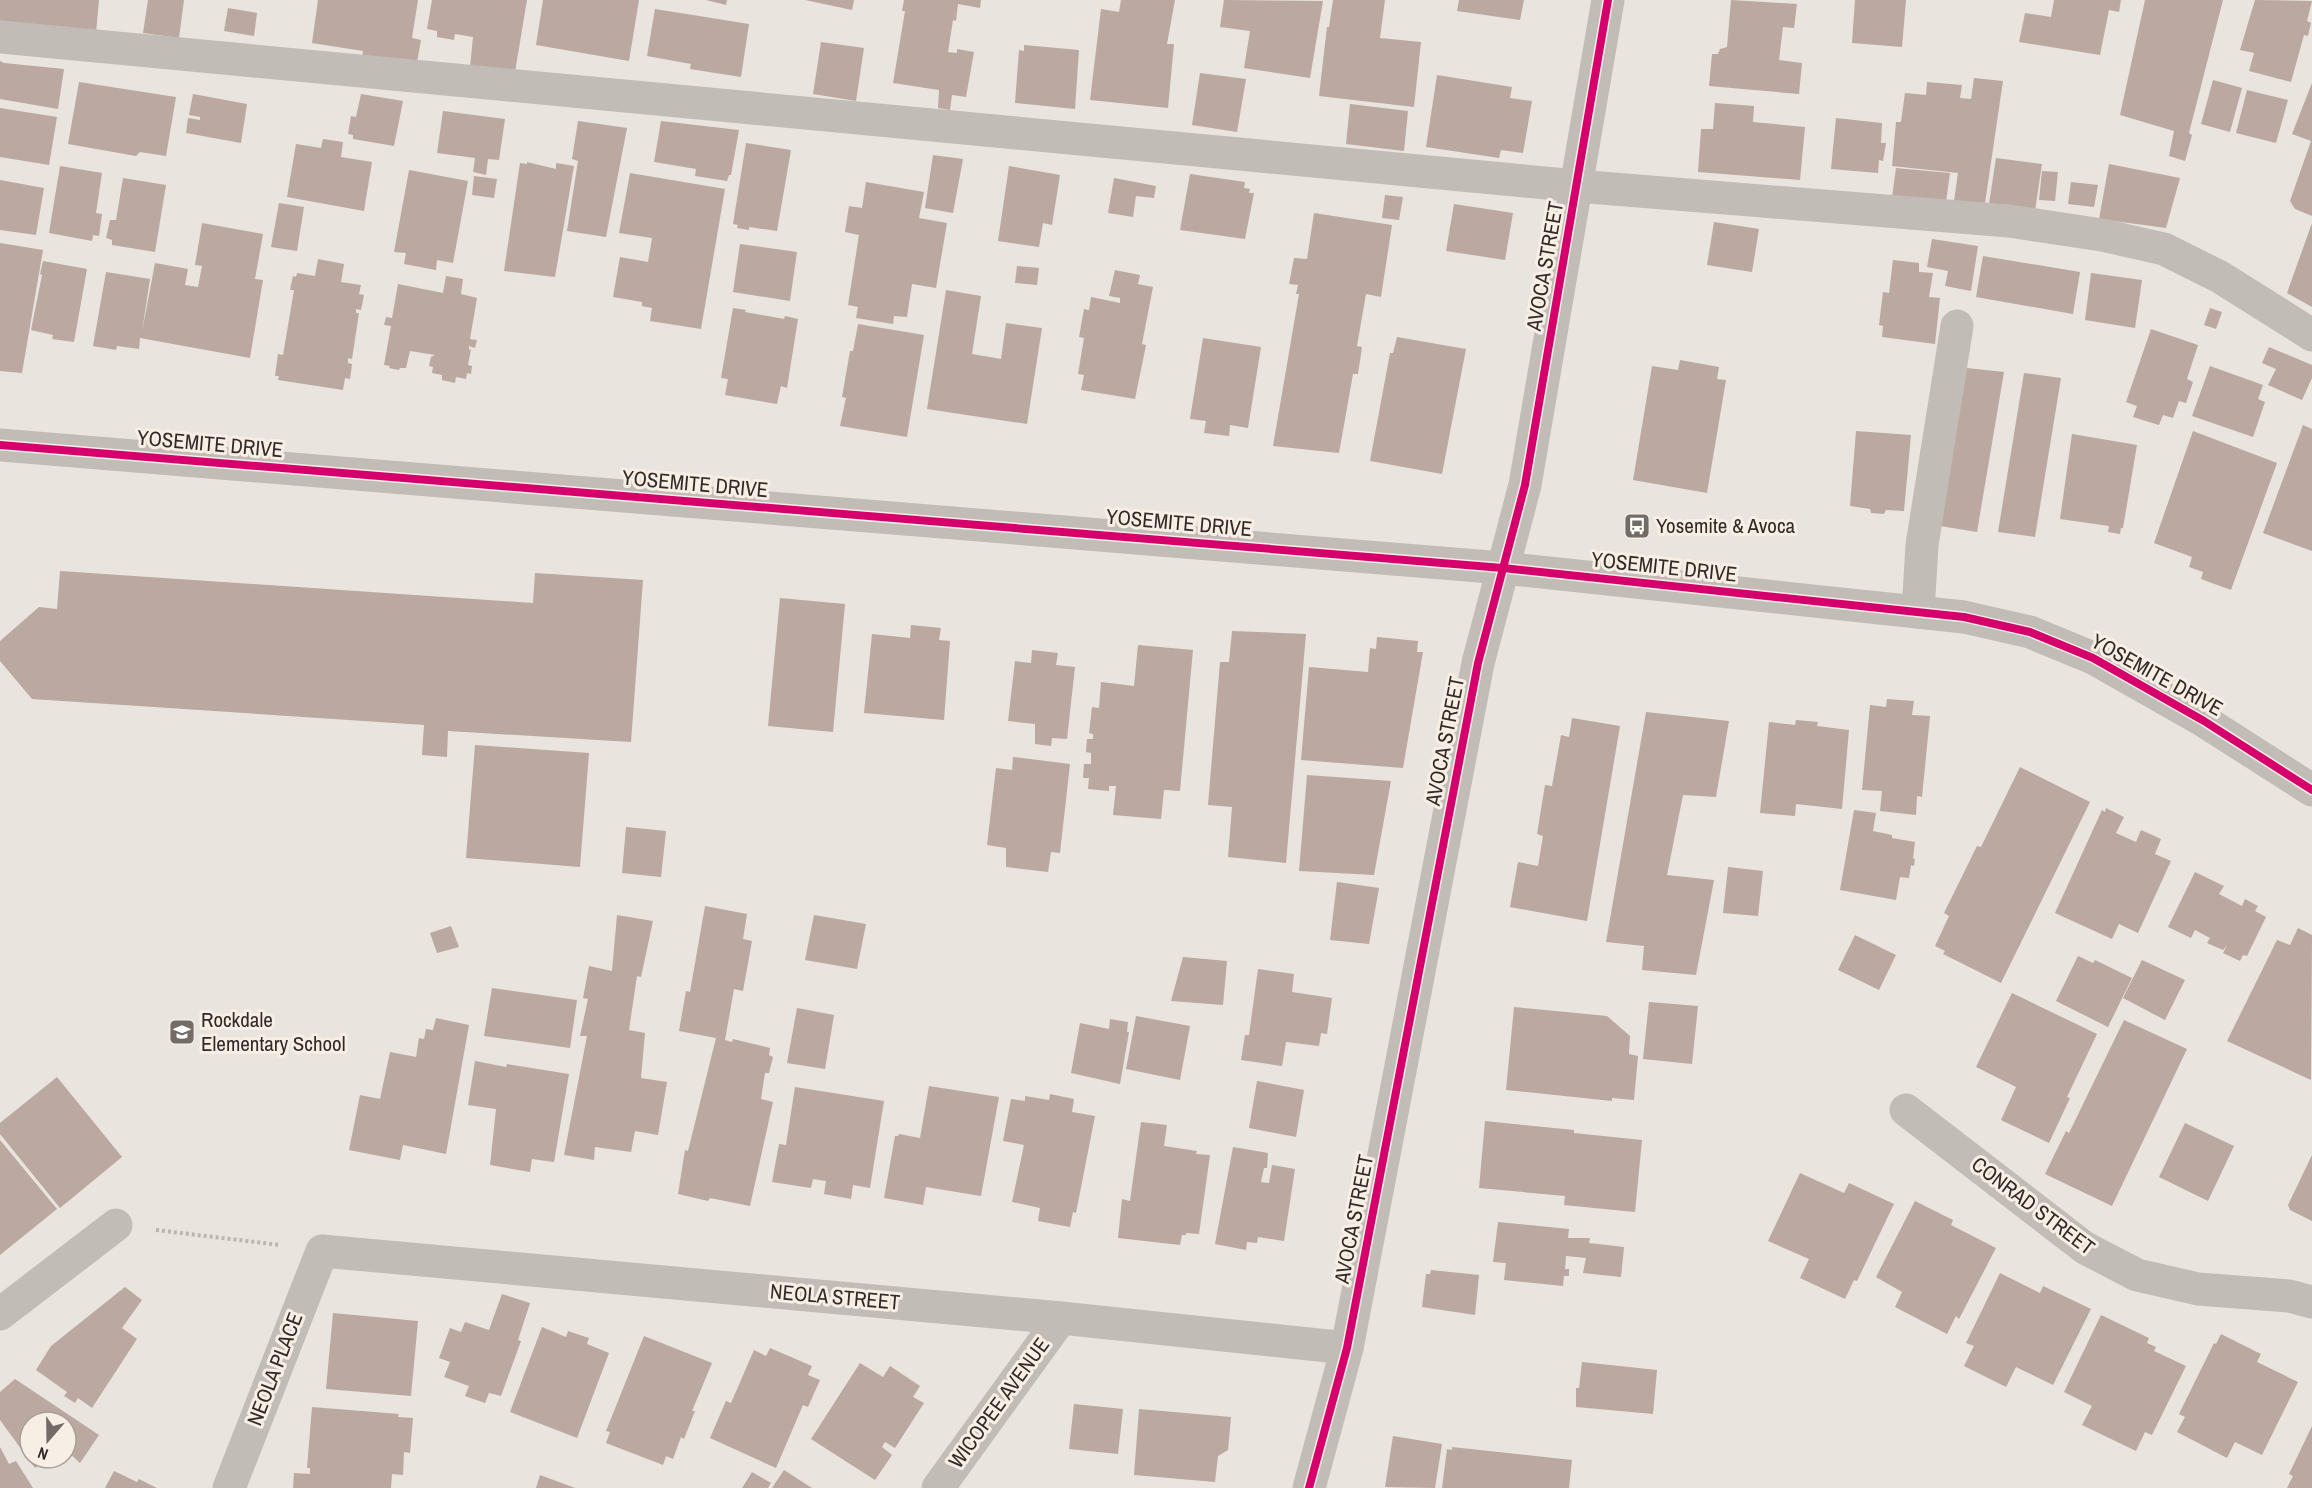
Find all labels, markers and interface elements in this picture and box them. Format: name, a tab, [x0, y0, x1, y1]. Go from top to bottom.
street label: AVOCA STREET	[1519, 199, 1570, 334]
street label: YOSEMITE DRIVE	[136, 423, 284, 464]
street label: YOSEMITE DRIVE	[621, 463, 769, 504]
street label: YOSEMITE DRIVE	[1105, 502, 1253, 543]
bus stop icon: Yosemite & Avoca	[1622, 511, 1652, 541]
place label: Yosemite & Avoca	[1656, 511, 1795, 540]
street label: YOSEMITE DRIVE	[1590, 544, 1738, 589]
street label: YOSEMITE DRIVE	[2086, 626, 2228, 723]
street label: AVOCA STREET	[1418, 673, 1471, 809]
place label: Rockdale Elementary School	[201, 1005, 346, 1058]
school or university icon: Rockdale Elementary School	[167, 1017, 197, 1047]
street label: CONRAD STREET	[1966, 1150, 2101, 1262]
street label: AVOCA STREET	[1327, 1151, 1380, 1287]
street label: NEOLA STREET	[769, 1276, 902, 1317]
street label: NEOLA PLACE	[240, 1308, 309, 1429]
street label: WICOPEE AVENUE	[941, 1332, 1056, 1474]
north arrow	[18, 1410, 78, 1470]
text: N	[35, 1442, 51, 1466]

